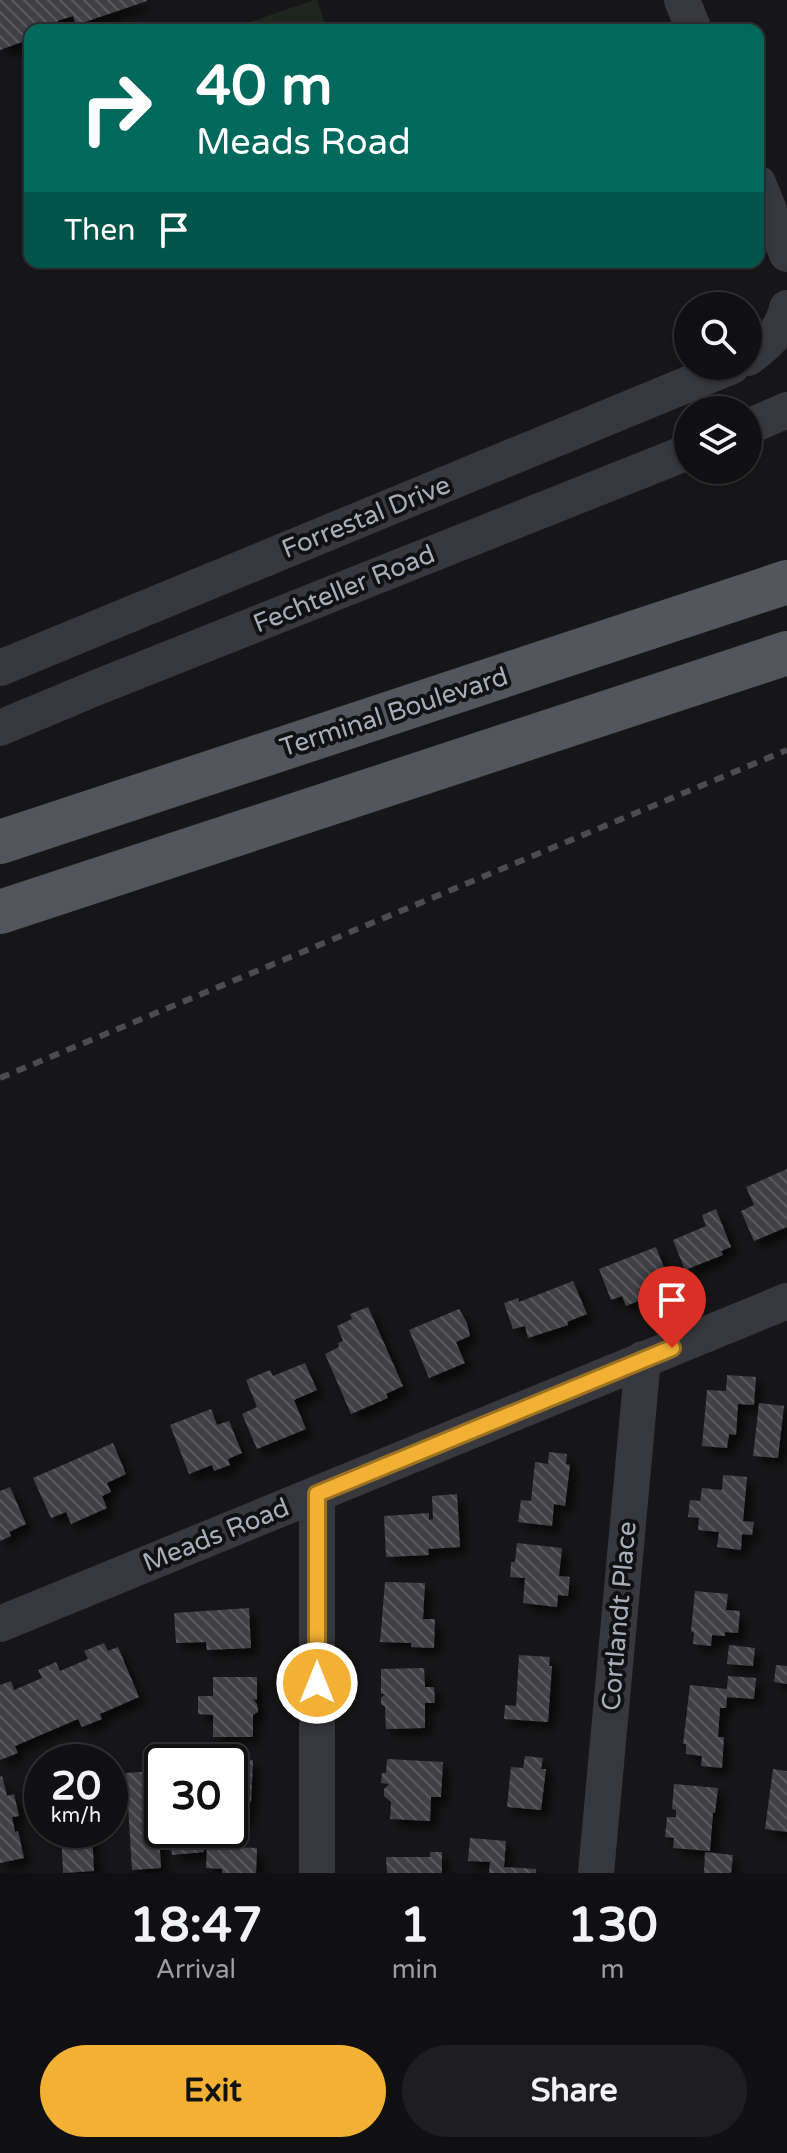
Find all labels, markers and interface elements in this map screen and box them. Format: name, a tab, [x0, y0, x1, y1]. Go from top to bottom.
text: 40 m	[196, 53, 332, 120]
icon: right	[64, 56, 168, 160]
text: Meads Road	[196, 121, 411, 164]
icon: arrive	[152, 208, 196, 252]
text: Then	[64, 212, 136, 249]
map controls	[674, 292, 762, 484]
button: search	[674, 292, 762, 380]
button: layers	[674, 396, 762, 484]
street label: Forrestal Drive	[277, 469, 455, 565]
street label: Fechteller Road	[249, 538, 439, 640]
street label: Terminal Boulevard	[276, 661, 512, 763]
pin	[638, 1266, 706, 1348]
icon: arrive	[650, 1278, 694, 1322]
street label: Meads Road	[138, 1492, 294, 1578]
street label: Cortlandt Place	[595, 1520, 643, 1712]
position arrow	[275, 1641, 359, 1725]
speed limit sign: 30	[144, 1744, 248, 1848]
text: 20	[51, 1762, 101, 1810]
text: km/h	[51, 1804, 101, 1828]
text: 18:47	[129, 1897, 262, 1955]
text: 1	[400, 1897, 430, 1955]
text: 130	[567, 1897, 658, 1955]
text: Arrival	[156, 1954, 236, 1985]
text: min	[392, 1954, 438, 1985]
text: m	[601, 1954, 624, 1985]
button: Exit	[40, 2045, 386, 2137]
button: Share	[402, 2045, 747, 2137]

